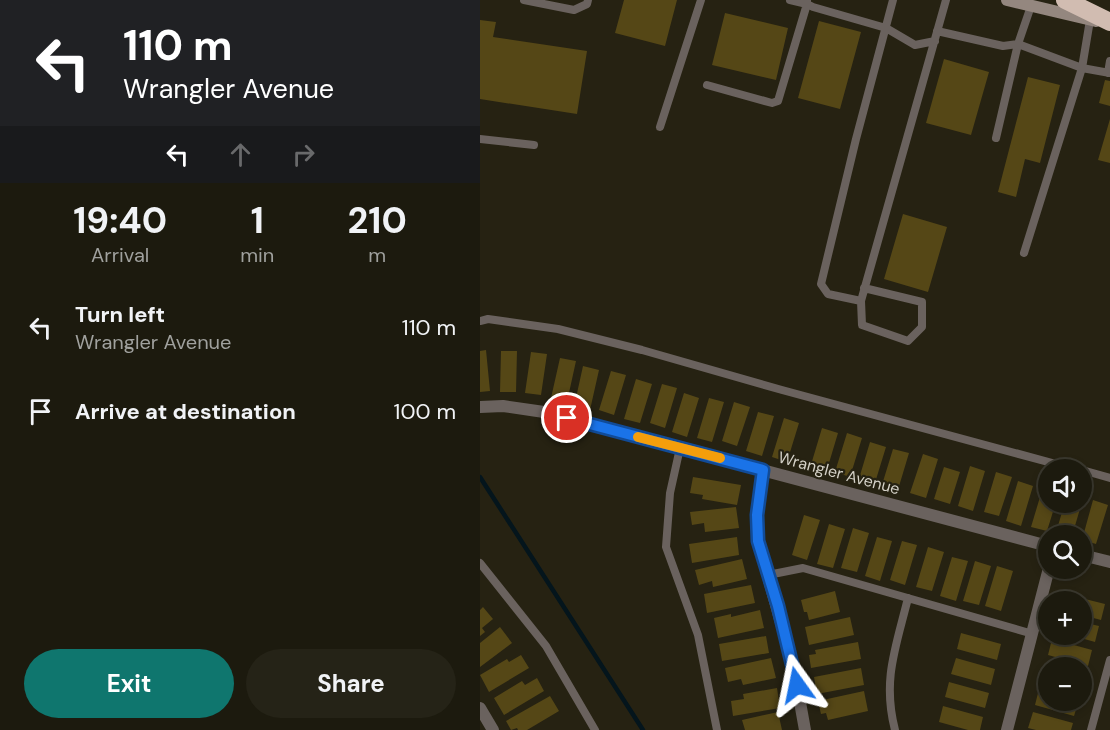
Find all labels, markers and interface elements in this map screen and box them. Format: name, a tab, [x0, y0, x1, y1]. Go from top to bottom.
text: 110 m	[123, 18, 233, 73]
icon: left	[24, 24, 102, 102]
text: Wrangler Avenue	[123, 71, 334, 106]
icon: left	[161, 138, 194, 171]
icon: ahead	[224, 138, 257, 171]
icon: right	[287, 138, 320, 171]
text: 19:40	[73, 197, 167, 244]
text: 1	[251, 197, 264, 244]
text: 210	[348, 197, 407, 244]
text: Arrival	[91, 242, 149, 268]
text: min	[240, 242, 274, 268]
text: m	[368, 242, 386, 268]
text: Turn left	[75, 300, 165, 329]
icon: left	[24, 311, 57, 344]
text: 110 m	[402, 313, 456, 342]
text: Wrangler Avenue	[75, 329, 231, 355]
pin	[541, 392, 592, 443]
icon: arrive	[24, 395, 57, 428]
text: Arrive at destination	[75, 397, 296, 426]
text: 100 m	[394, 397, 456, 426]
icon: arrive	[550, 401, 583, 434]
street label: Wrangler Avenue	[776, 447, 902, 499]
map controls	[1038, 459, 1092, 711]
button: sound	[1038, 459, 1092, 513]
button: search	[1038, 525, 1092, 579]
button: +	[1038, 591, 1092, 645]
button: Exit	[24, 649, 234, 718]
button: Share	[246, 649, 456, 718]
position arrow	[765, 653, 829, 717]
button: −	[1038, 657, 1092, 711]

